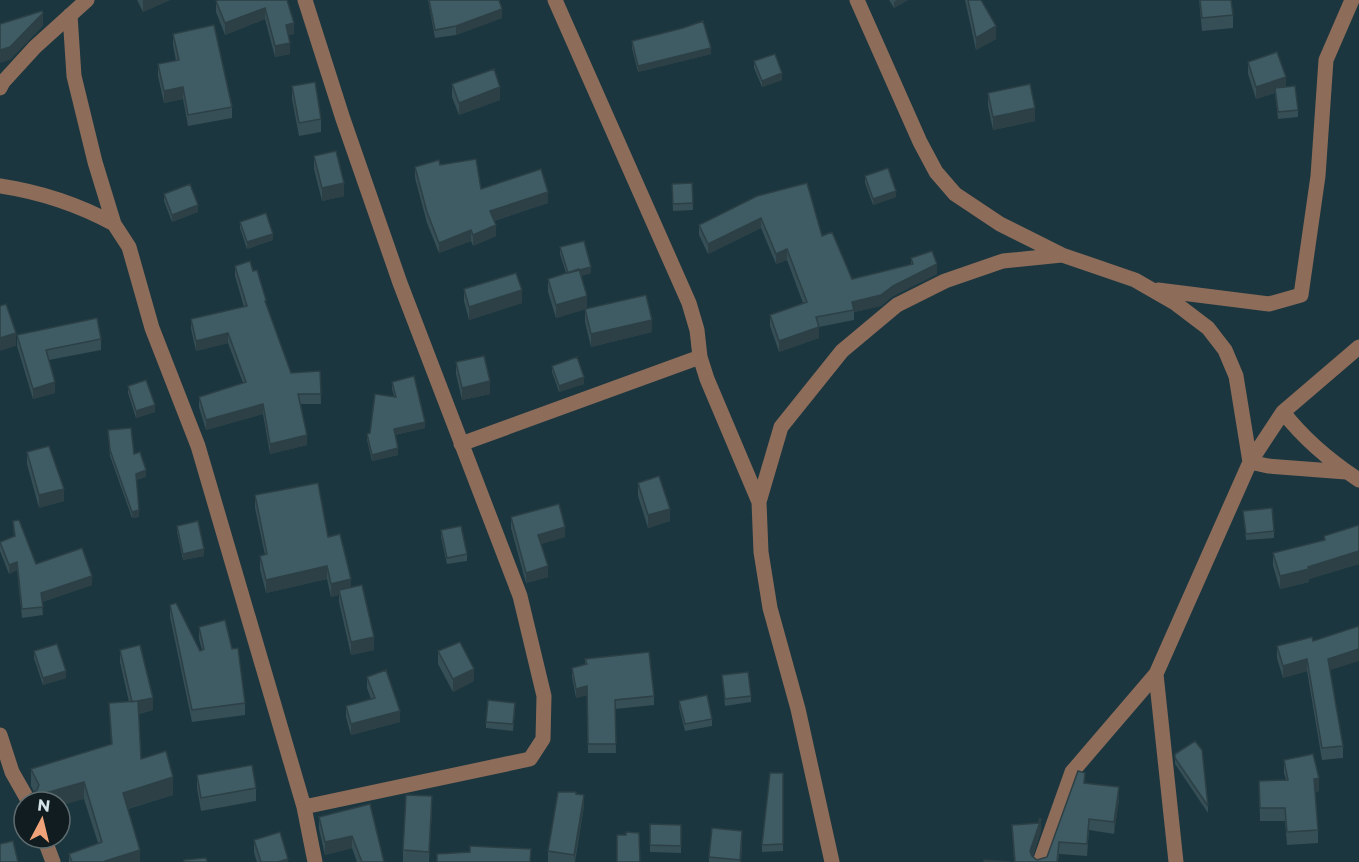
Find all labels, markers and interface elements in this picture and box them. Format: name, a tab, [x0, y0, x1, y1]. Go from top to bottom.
north arrow	[12, 790, 72, 850]
text: N	[36, 795, 51, 816]

